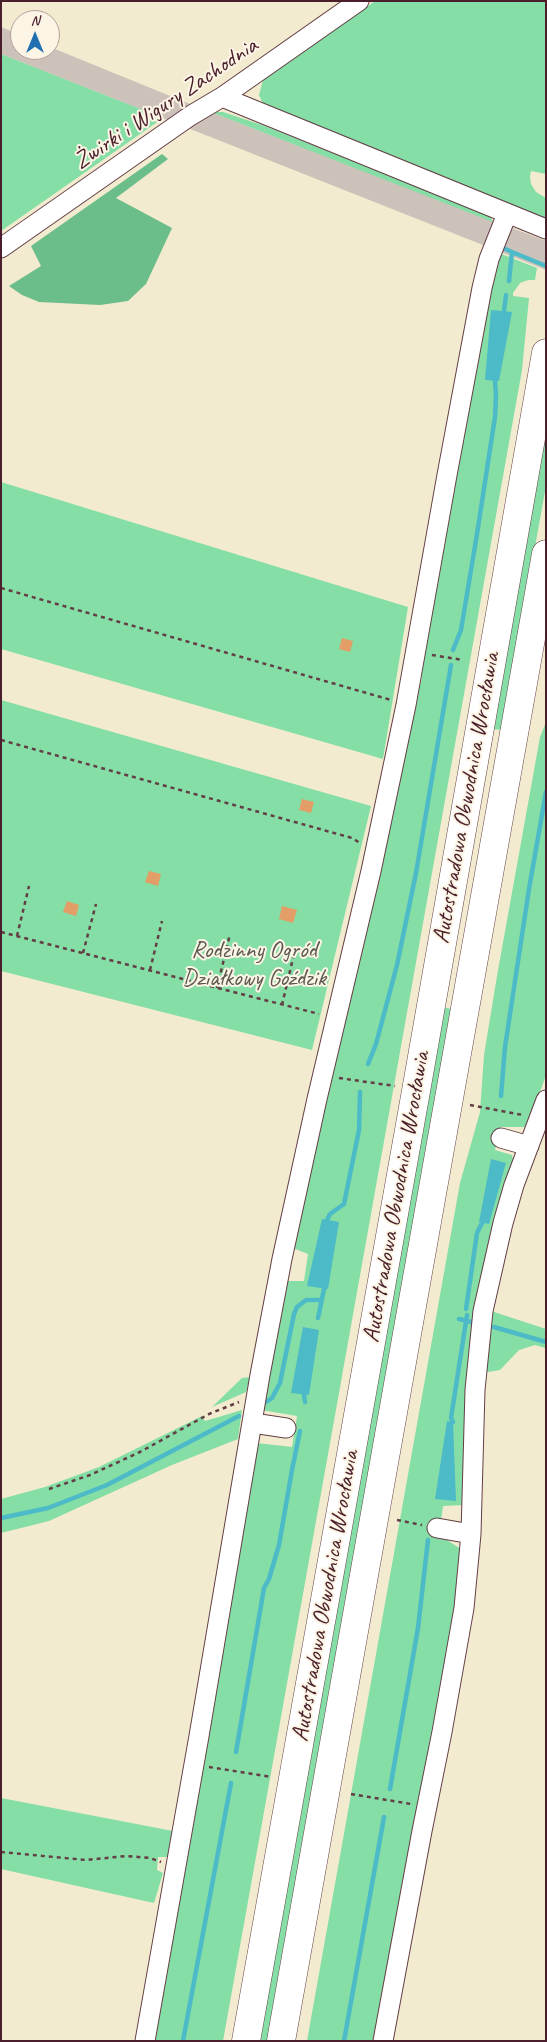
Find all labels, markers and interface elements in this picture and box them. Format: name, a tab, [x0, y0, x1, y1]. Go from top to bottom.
north arrow	[10, 10, 60, 60]
text: N	[31, 12, 39, 29]
street label: Żwirki i Wigury Zachodnia	[68, 32, 264, 176]
street label: Autostradowa Obwodnica Wrocławia	[427, 650, 507, 946]
park label: Rodzinny Ogród Działkowy Goździk	[182, 937, 326, 993]
street label: Autostradowa Obwodnica Wrocławia	[357, 1049, 437, 1345]
street label: Autostradowa Obwodnica Wrocławia	[286, 1448, 366, 1744]

